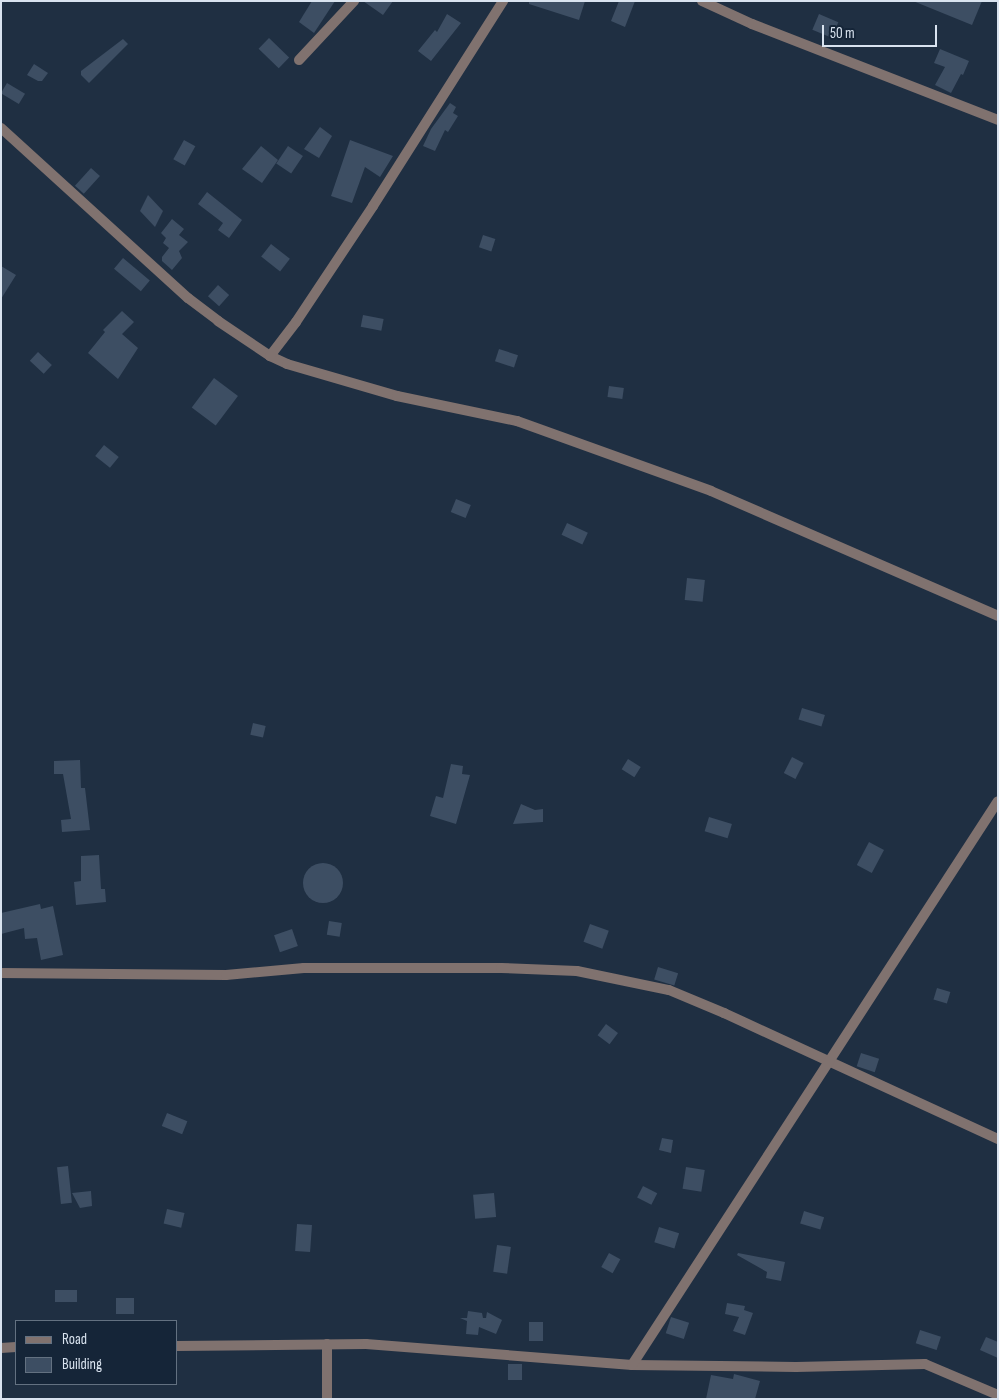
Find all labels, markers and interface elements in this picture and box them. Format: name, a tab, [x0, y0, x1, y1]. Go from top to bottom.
scale bar	[824, 15, 939, 47]
text: 50 m	[830, 24, 855, 43]
legend	[15, 1320, 178, 1385]
text: Road	[62, 1330, 87, 1349]
text: Building	[62, 1355, 102, 1374]

